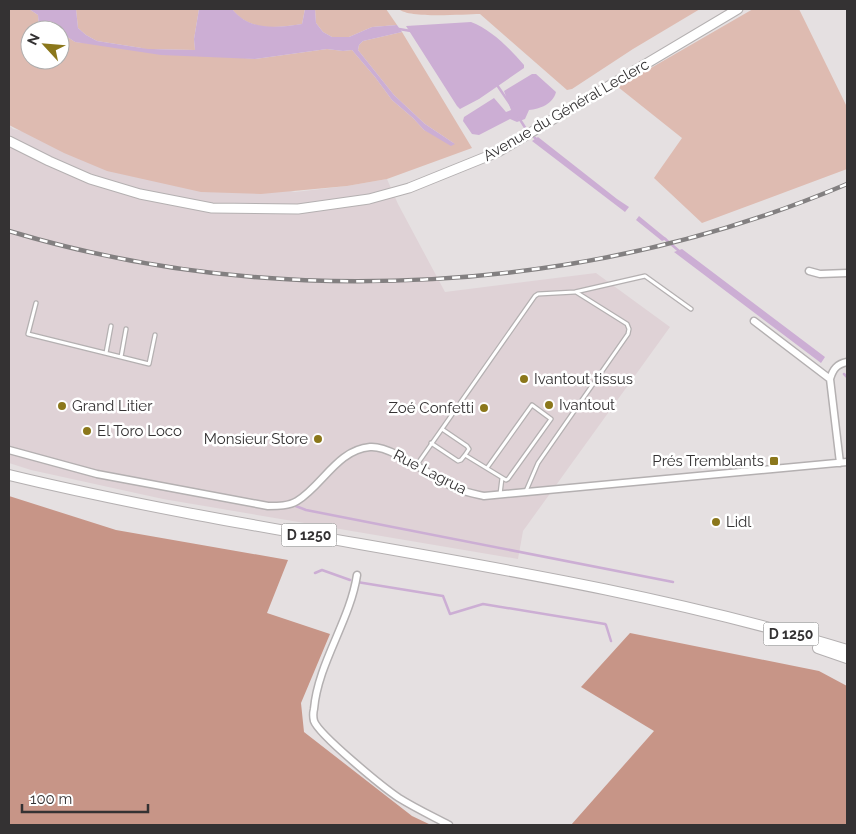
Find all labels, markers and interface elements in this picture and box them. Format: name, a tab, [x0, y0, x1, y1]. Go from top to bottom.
north arrow	[20, 20, 70, 70]
text: N	[24, 31, 43, 48]
street label: Avenue du Général Leclerc	[480, 55, 652, 165]
place label: Ivantout tissus	[534, 370, 633, 388]
marker: Ivantout tissus	[518, 373, 530, 385]
place label: Ivantout	[559, 396, 615, 414]
place label: Grand Litier	[72, 397, 153, 415]
place label: Zoé Confetti	[389, 399, 474, 417]
marker: Ivantout	[543, 399, 555, 411]
marker: Grand Litier	[56, 400, 68, 412]
marker: Zoé Confetti	[478, 402, 490, 414]
place label: El Toro Loco	[97, 422, 182, 440]
marker: El Toro Loco	[81, 425, 93, 437]
place label: Monsieur Store	[204, 430, 308, 448]
marker: Monsieur Store	[312, 433, 324, 445]
street label: Rue Lagrua	[390, 446, 470, 498]
place label: Prés Tremblants	[652, 452, 764, 470]
marker: Prés Tremblants	[768, 455, 780, 467]
place label: Lidl	[726, 513, 752, 531]
marker: Lidl	[710, 516, 722, 528]
road number: D 1250	[282, 524, 336, 546]
road number: D 1250	[764, 622, 818, 646]
scale bar	[22, 782, 149, 814]
text: 100 m	[30, 790, 72, 808]

